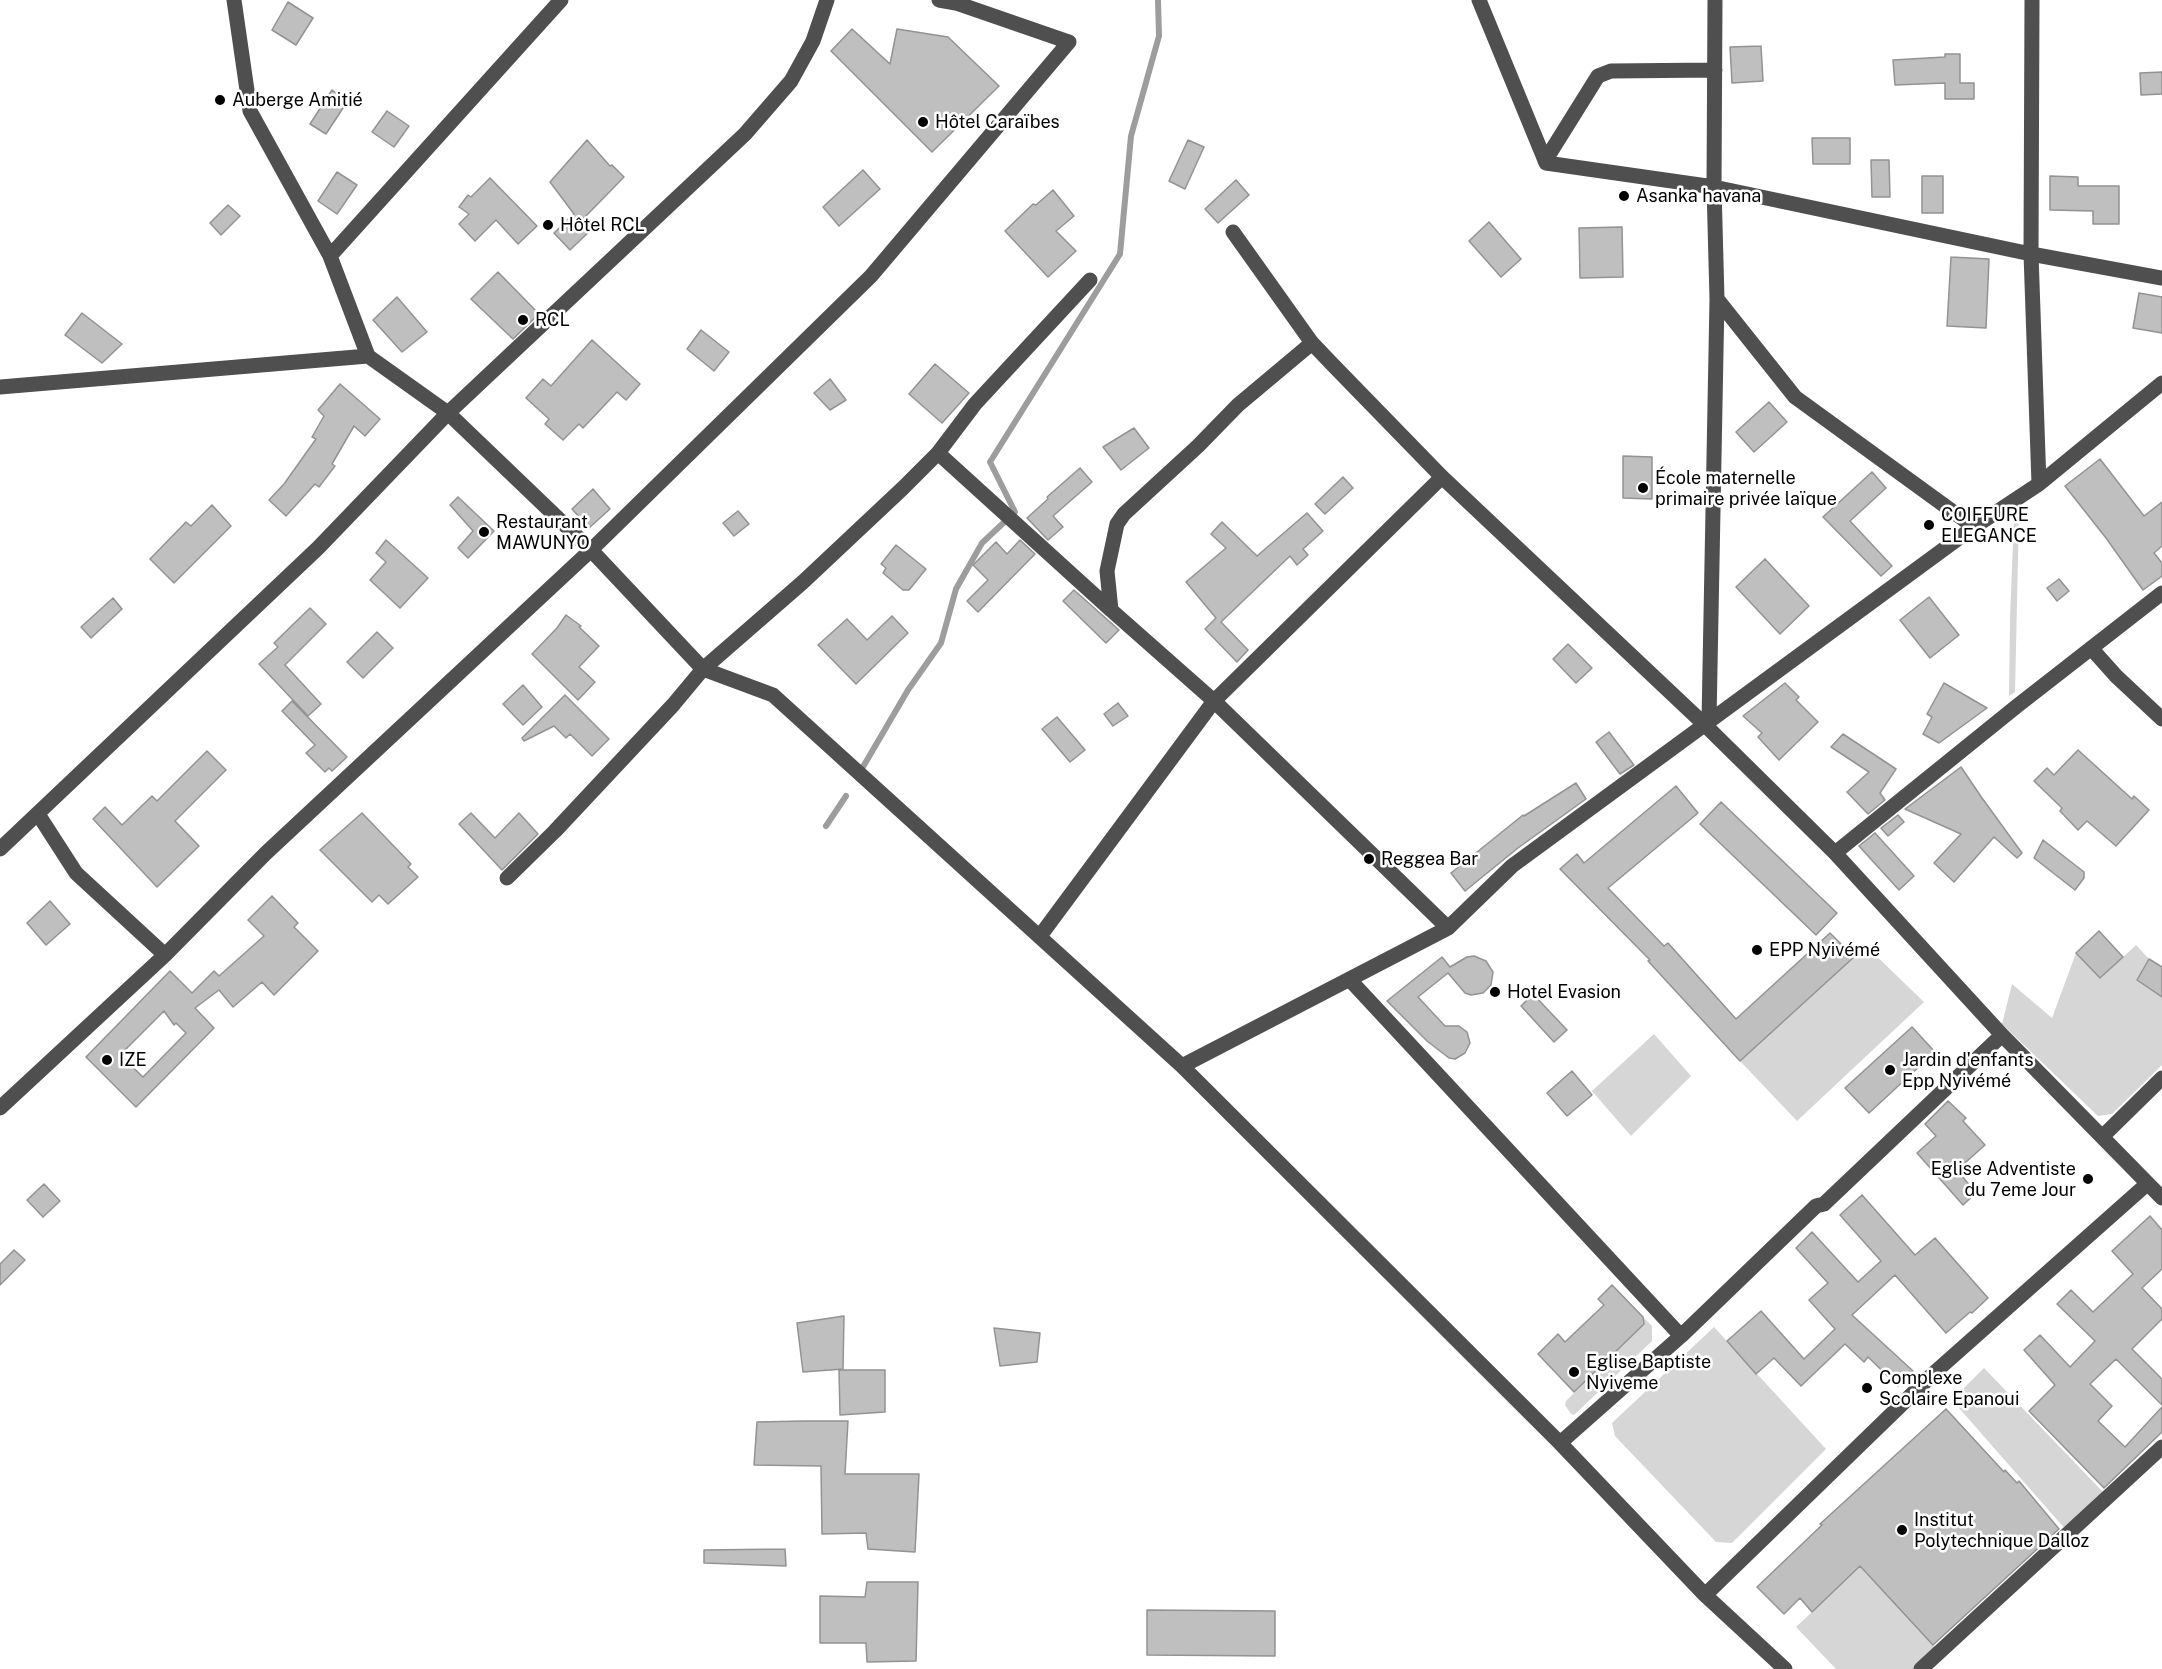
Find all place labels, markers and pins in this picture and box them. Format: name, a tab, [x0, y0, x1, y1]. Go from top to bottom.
place label: Auberge Amitié	[232, 89, 363, 111]
marker: Auberge Amitié	[213, 93, 227, 107]
place label: Hôtel Caraïbes	[935, 111, 1060, 133]
marker: Hôtel Caraïbes	[916, 115, 930, 129]
place label: Asanka havana	[1636, 185, 1761, 207]
marker: Asanka havana	[1617, 189, 1631, 203]
place label: Hôtel RCL	[560, 214, 645, 236]
marker: Hôtel RCL	[541, 218, 555, 232]
place label: RCL	[535, 309, 570, 331]
marker: RCL	[516, 313, 530, 327]
place label: École maternelle primaire privée laïque	[1655, 467, 1837, 510]
marker: École maternelle primaire privée laïque	[1636, 481, 1650, 495]
place label: COIFFURE ELEGANCE	[1941, 504, 2037, 546]
place label: Restaurant MAWUNYO	[496, 511, 590, 554]
marker: COIFFURE ELEGANCE	[1922, 518, 1936, 532]
marker: Restaurant MAWUNYO	[477, 525, 491, 539]
place label: Reggea Bar	[1381, 848, 1478, 870]
marker: Reggea Bar	[1362, 852, 1376, 866]
place label: EPP Nyivémé	[1769, 939, 1880, 961]
marker: EPP Nyivémé	[1750, 943, 1764, 957]
place label: Hotel Evasion	[1507, 981, 1621, 1003]
marker: Hotel Evasion	[1488, 985, 1502, 999]
place label: IZE	[119, 1049, 147, 1071]
place label: Jardin d'enfants Epp Nyivémé	[1902, 1049, 2033, 1092]
marker: IZE	[100, 1053, 114, 1067]
marker: Jardin d'enfants Epp Nyivémé	[1883, 1063, 1897, 1077]
place label: Eglise Adventiste du 7eme Jour	[1931, 1158, 2076, 1200]
marker: Eglise Adventiste du 7eme Jour	[2081, 1172, 2095, 1186]
place label: Eglise Baptiste Nyiveme	[1586, 1351, 1711, 1394]
marker: Eglise Baptiste Nyiveme	[1567, 1365, 1581, 1379]
place label: Complexe Scolaire Epanoui	[1879, 1367, 2019, 1410]
marker: Complexe Scolaire Epanoui	[1860, 1381, 1874, 1395]
place label: Institut Polytechnique Dalloz	[1914, 1509, 2089, 1552]
marker: Institut Polytechnique Dalloz	[1895, 1523, 1909, 1537]

